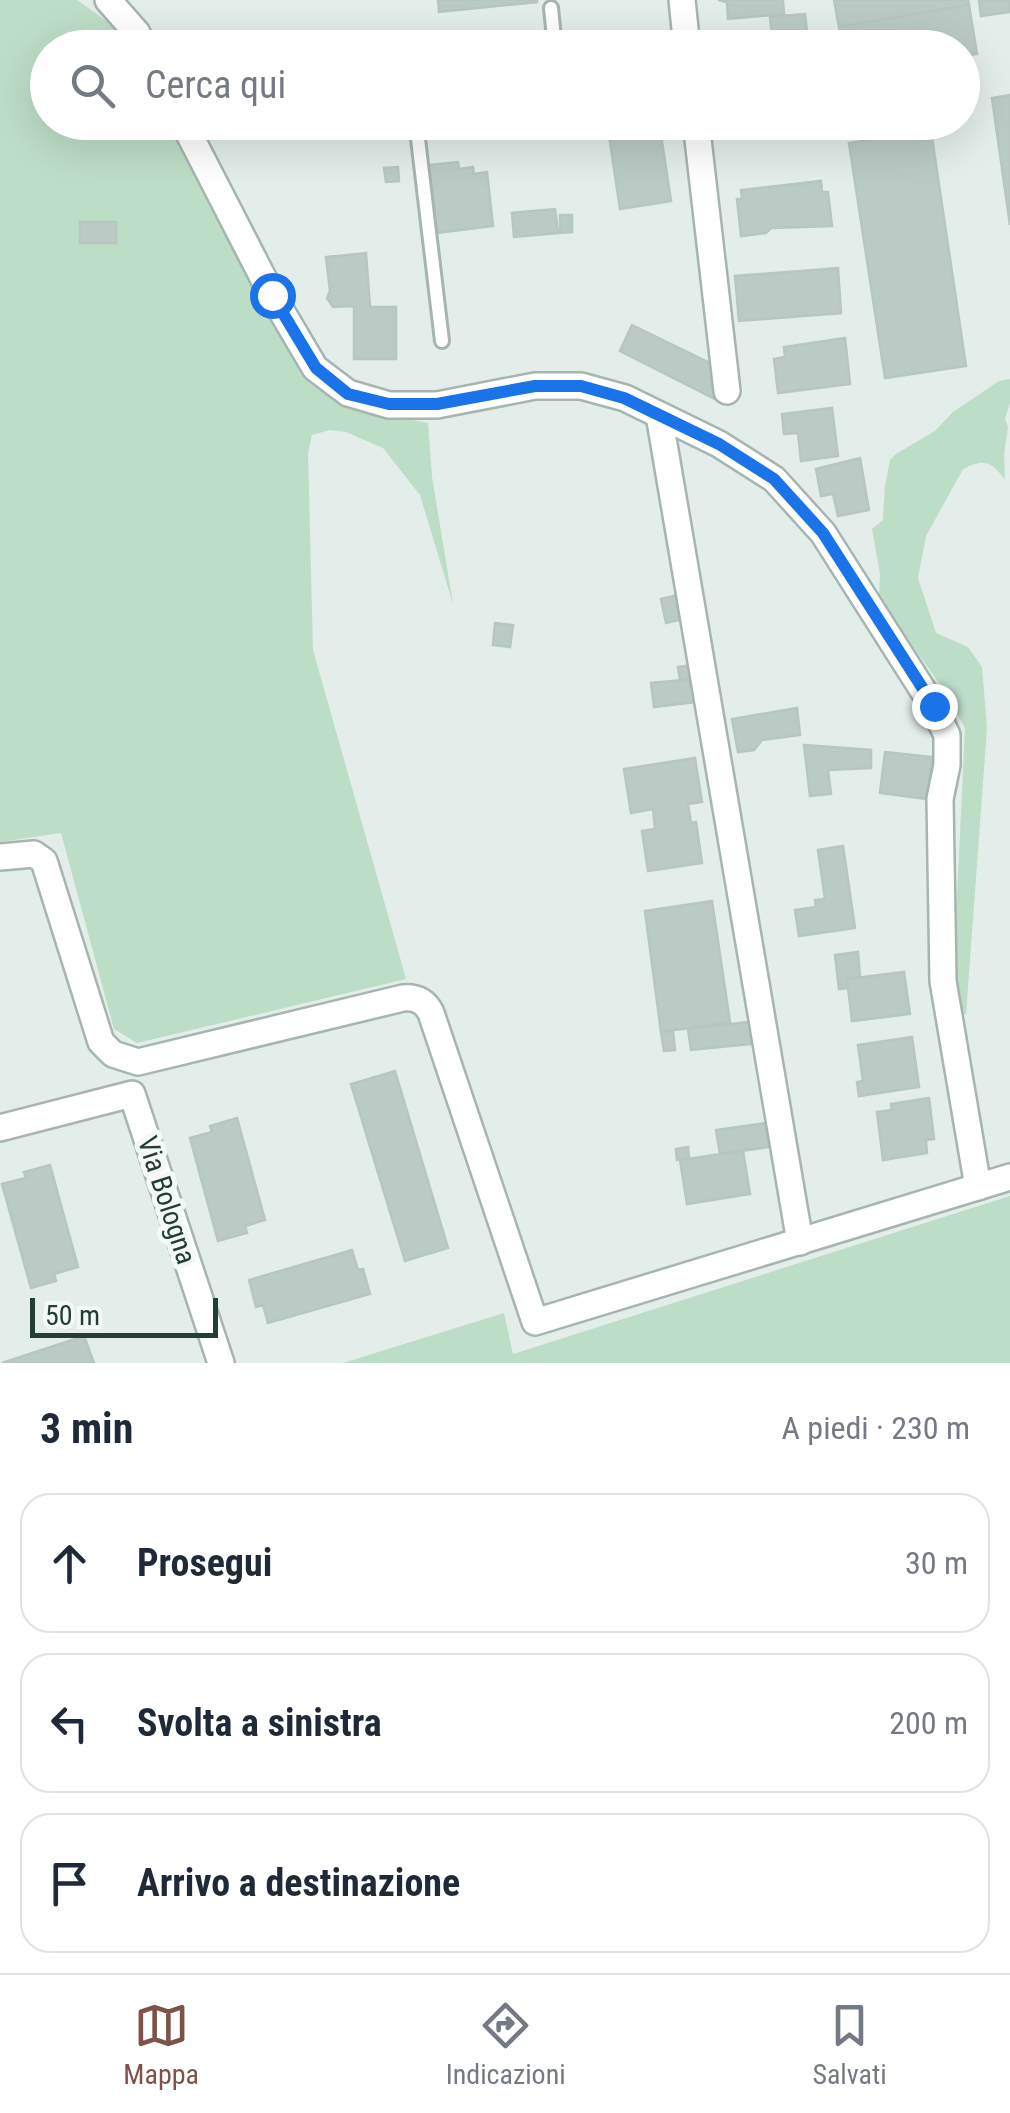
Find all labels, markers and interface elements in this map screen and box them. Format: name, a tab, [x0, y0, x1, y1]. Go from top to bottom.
search box	[30, 30, 980, 140]
icon: search	[65, 58, 120, 113]
text: Cerca qui	[145, 63, 286, 107]
route start	[250, 273, 296, 319]
route end	[912, 684, 958, 730]
street label: Via Bologna	[131, 1132, 203, 1268]
scale bar	[30, 1293, 218, 1338]
text: 50 m	[45, 1299, 100, 1332]
text: 3 min	[40, 1404, 133, 1453]
text: A piedi · 230 m	[782, 1409, 970, 1447]
icon: ahead	[42, 1536, 97, 1591]
text: Prosegui	[137, 1541, 272, 1585]
text: 30 m	[905, 1544, 968, 1582]
icon: left	[42, 1696, 97, 1751]
text: Svolta a sinistra	[137, 1701, 382, 1745]
text: 200 m	[889, 1704, 968, 1742]
icon: arrive	[42, 1856, 97, 1911]
text: Arrivo a destinazione	[137, 1861, 460, 1905]
tab: Mappa	[123, 1998, 199, 2091]
tab: Indicazioni	[446, 1998, 566, 2091]
tab: Salvati	[812, 1998, 887, 2091]

